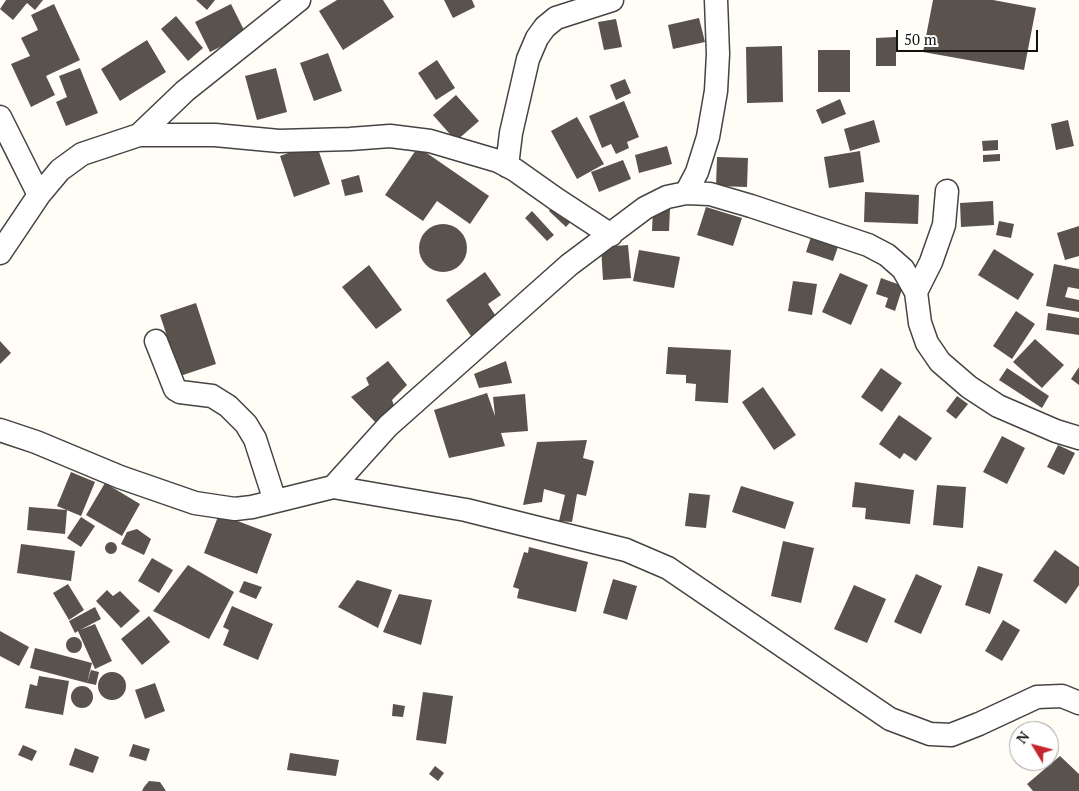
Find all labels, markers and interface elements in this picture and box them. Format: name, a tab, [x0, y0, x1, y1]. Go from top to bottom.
scale bar	[899, 20, 1042, 52]
text: 50 m	[904, 29, 937, 49]
north arrow	[1009, 721, 1059, 771]
text: N	[1012, 727, 1033, 747]

